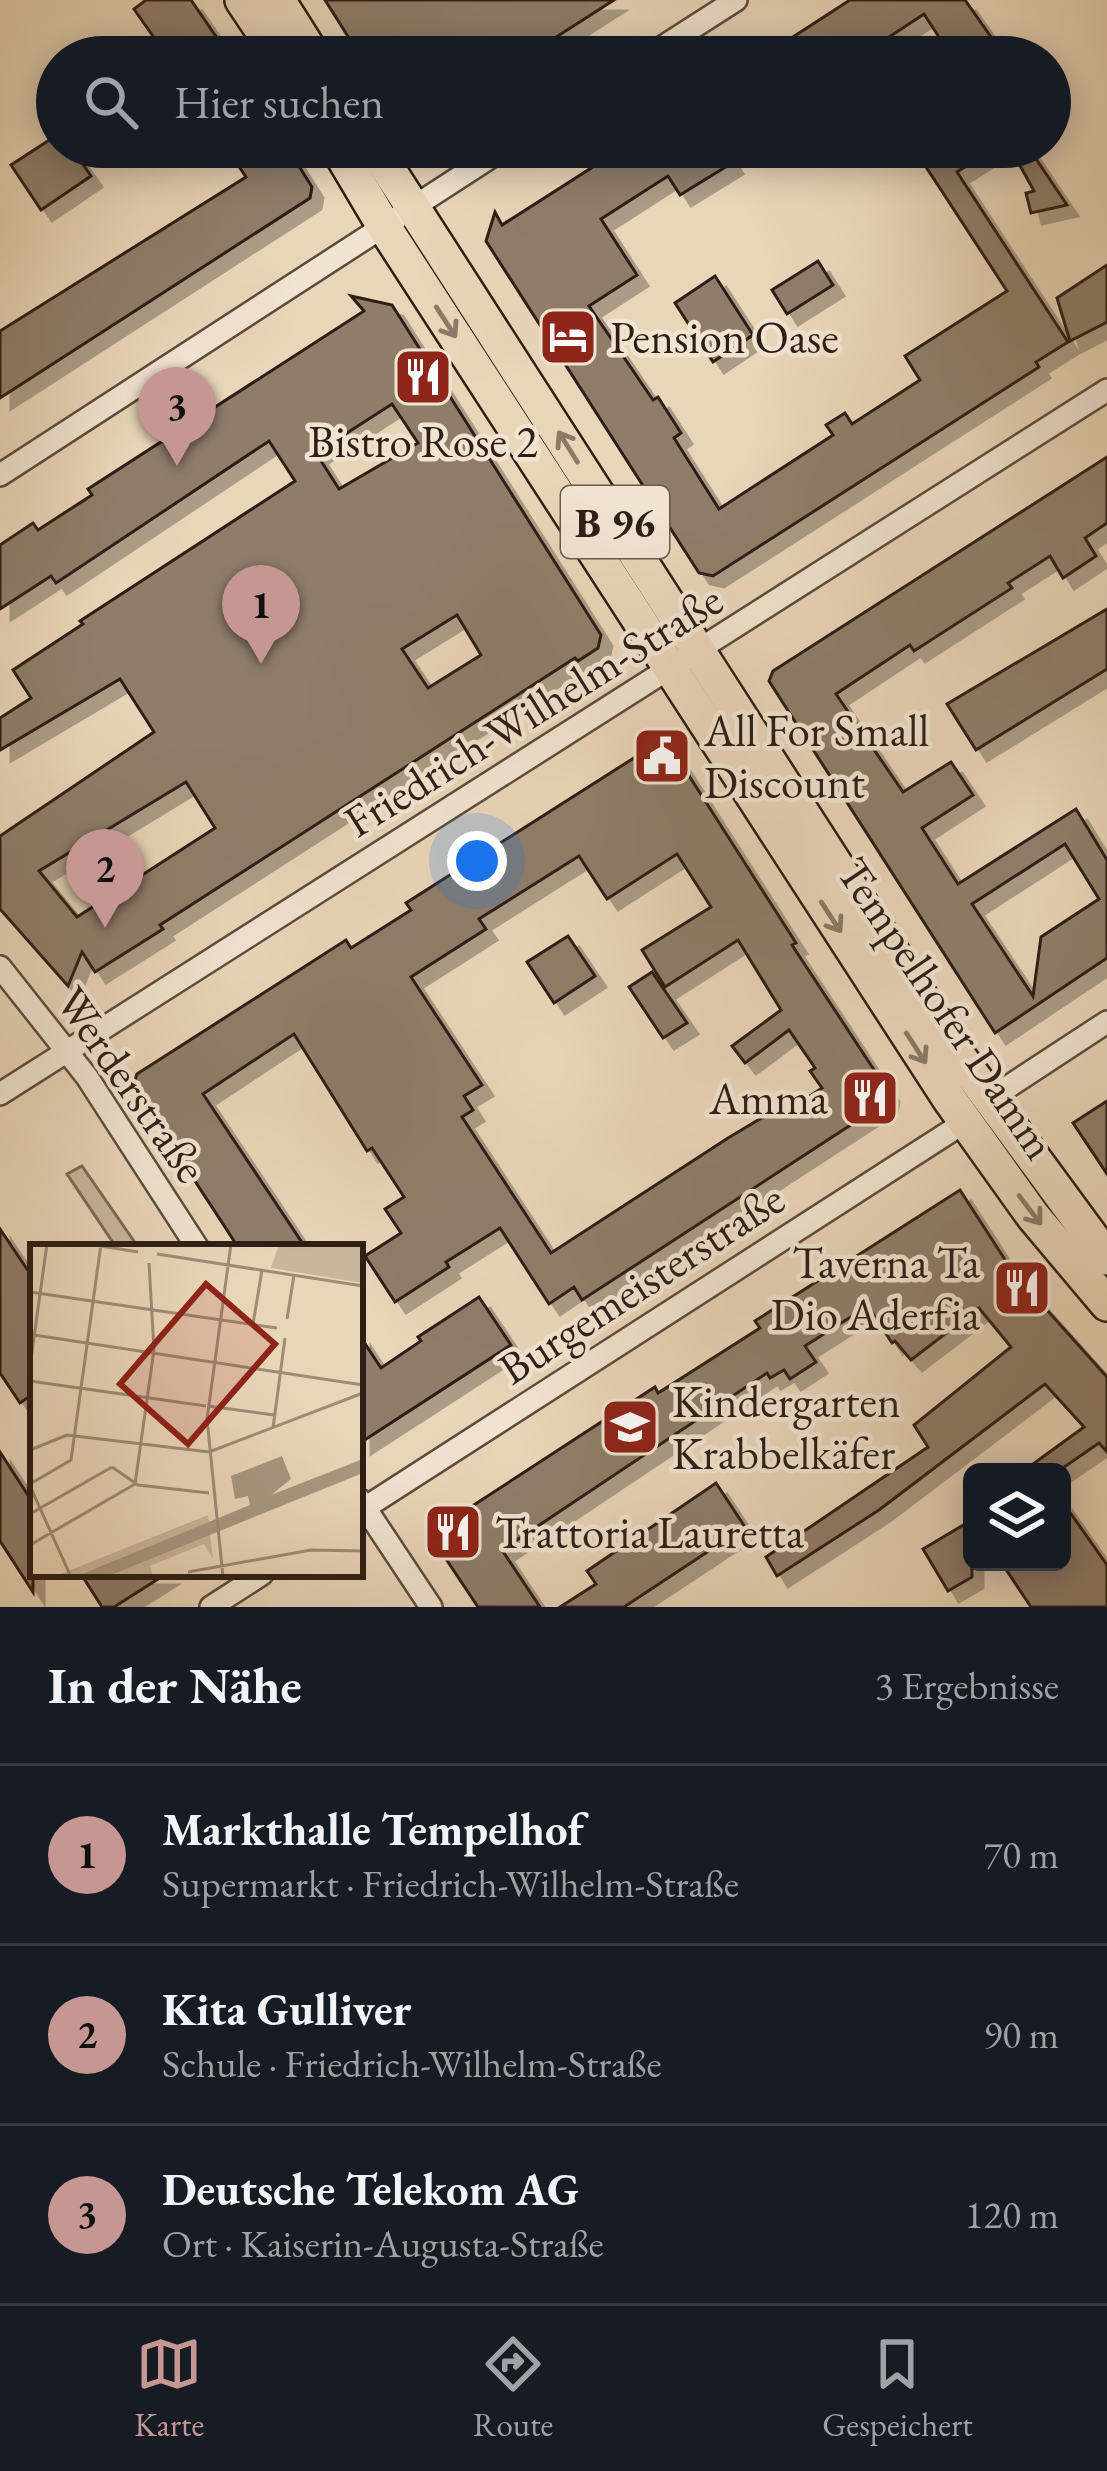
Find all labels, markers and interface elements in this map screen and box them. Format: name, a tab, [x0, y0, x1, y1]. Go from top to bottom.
search box	[36, 36, 1071, 168]
icon: search	[78, 69, 144, 135]
text: Hier suchen	[174, 73, 384, 131]
one-way arrow	[434, 305, 459, 339]
hotel icon: Pension Oase	[537, 306, 599, 368]
place label: Pension Oase	[610, 308, 839, 366]
restaurant icon: Bistro Rose 2	[392, 346, 454, 408]
pin: 3	[138, 367, 216, 466]
place label: Bistro Rose 2	[308, 412, 538, 470]
one-way arrow	[556, 431, 580, 465]
road number: B 96	[561, 486, 669, 558]
pin: 1	[222, 565, 300, 664]
street label: Friedrich-Wilhelm-Straße	[333, 570, 733, 850]
place label: All For Small Discount	[703, 701, 929, 811]
public building icon: All For Small Discount	[631, 725, 693, 787]
pin: 2	[66, 829, 144, 928]
your location	[447, 831, 507, 891]
street label: Tempelhofer Damm	[825, 846, 1069, 1170]
one-way arrow	[819, 899, 843, 933]
street label: Werderstraße	[43, 975, 221, 1193]
one-way arrow	[904, 1030, 928, 1064]
restaurant icon: Amma	[839, 1067, 901, 1129]
place label: Amma	[708, 1069, 828, 1127]
street label: Burgemeisterstraße	[487, 1169, 795, 1397]
one-way arrow	[1016, 1194, 1043, 1226]
place label: Taverna Ta Dio Aderfia	[771, 1233, 980, 1343]
inset map	[30, 1244, 363, 1577]
restaurant icon: Taverna Ta Dio Aderfia	[991, 1257, 1053, 1319]
place label: Kindergarten Krabbelkäfer	[672, 1372, 901, 1482]
school or university icon: Kindergarten Krabbelkäfer	[599, 1396, 661, 1458]
map controls	[963, 1463, 1071, 1571]
button: layers	[963, 1463, 1071, 1571]
restaurant icon: Trattoria Lauretta	[422, 1501, 484, 1563]
place label: Trattoria Lauretta	[495, 1503, 804, 1561]
text: In der Nähe	[48, 1652, 302, 1718]
text: 3 Ergebnisse	[875, 1660, 1059, 1711]
text: Markthalle Tempelhof	[162, 1800, 584, 1858]
text: 1	[77, 1829, 97, 1880]
text: 70 m	[983, 1829, 1059, 1880]
text: Supermarkt · Friedrich-Wilhelm-Straße	[162, 1858, 739, 1909]
text: Kita Gulliver	[162, 1980, 411, 2038]
text: 2	[77, 2009, 97, 2060]
text: 90 m	[983, 2009, 1059, 2060]
text: Schule · Friedrich-Wilhelm-Straße	[162, 2038, 662, 2089]
text: Deutsche Telekom AG	[162, 2160, 579, 2218]
text: 3	[77, 2189, 97, 2240]
text: 120 m	[965, 2189, 1059, 2240]
text: Ort · Kaiserin-Augusta-Straße	[162, 2218, 604, 2269]
tab: Karte	[134, 2331, 204, 2446]
tab: Route	[473, 2331, 554, 2446]
tab: Gespeichert	[822, 2331, 973, 2446]

